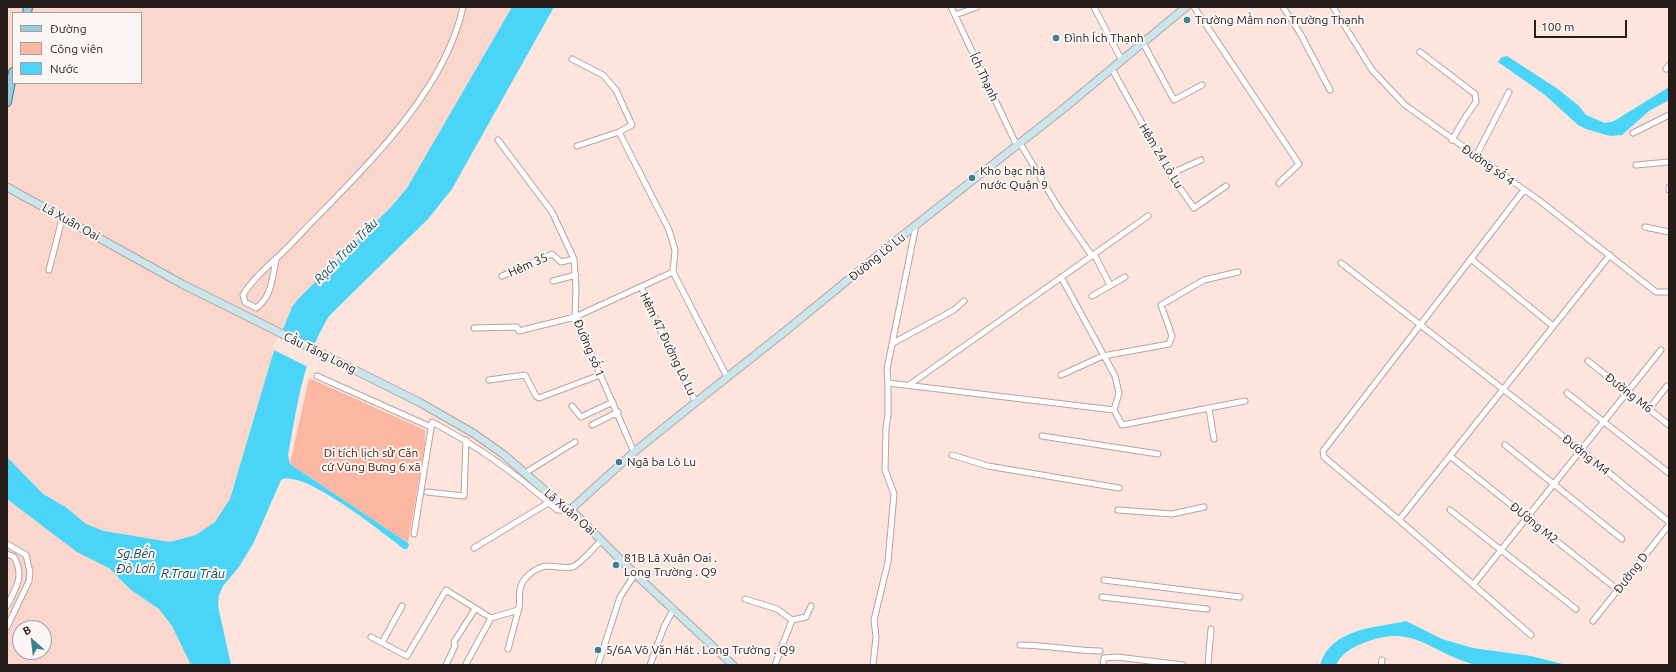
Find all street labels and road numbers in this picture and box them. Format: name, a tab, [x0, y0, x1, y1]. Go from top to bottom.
street label: Ích Thạnh	[967, 51, 1001, 103]
street label: Hẻm 24 Lò Lu	[1136, 121, 1186, 191]
street label: Đường số 4	[1459, 142, 1517, 188]
street label: Lã Xuân Oai	[40, 200, 102, 244]
street label: Đường Lò Lu	[846, 230, 908, 284]
street label: Hẻm 35	[506, 250, 550, 280]
street label: Hẻm 47 Đường Lò Lu	[637, 290, 699, 398]
street label: Đường số 1	[570, 317, 608, 379]
street label: Cầu Tăng Long	[281, 329, 359, 377]
street label: Đường M6	[1602, 370, 1656, 416]
street label: Đường M4	[1560, 432, 1612, 478]
street label: Lã Xuân Oai	[541, 486, 599, 538]
street label: ĐƯờng M2	[1507, 499, 1561, 547]
street label: Đường D	[1611, 550, 1651, 596]

